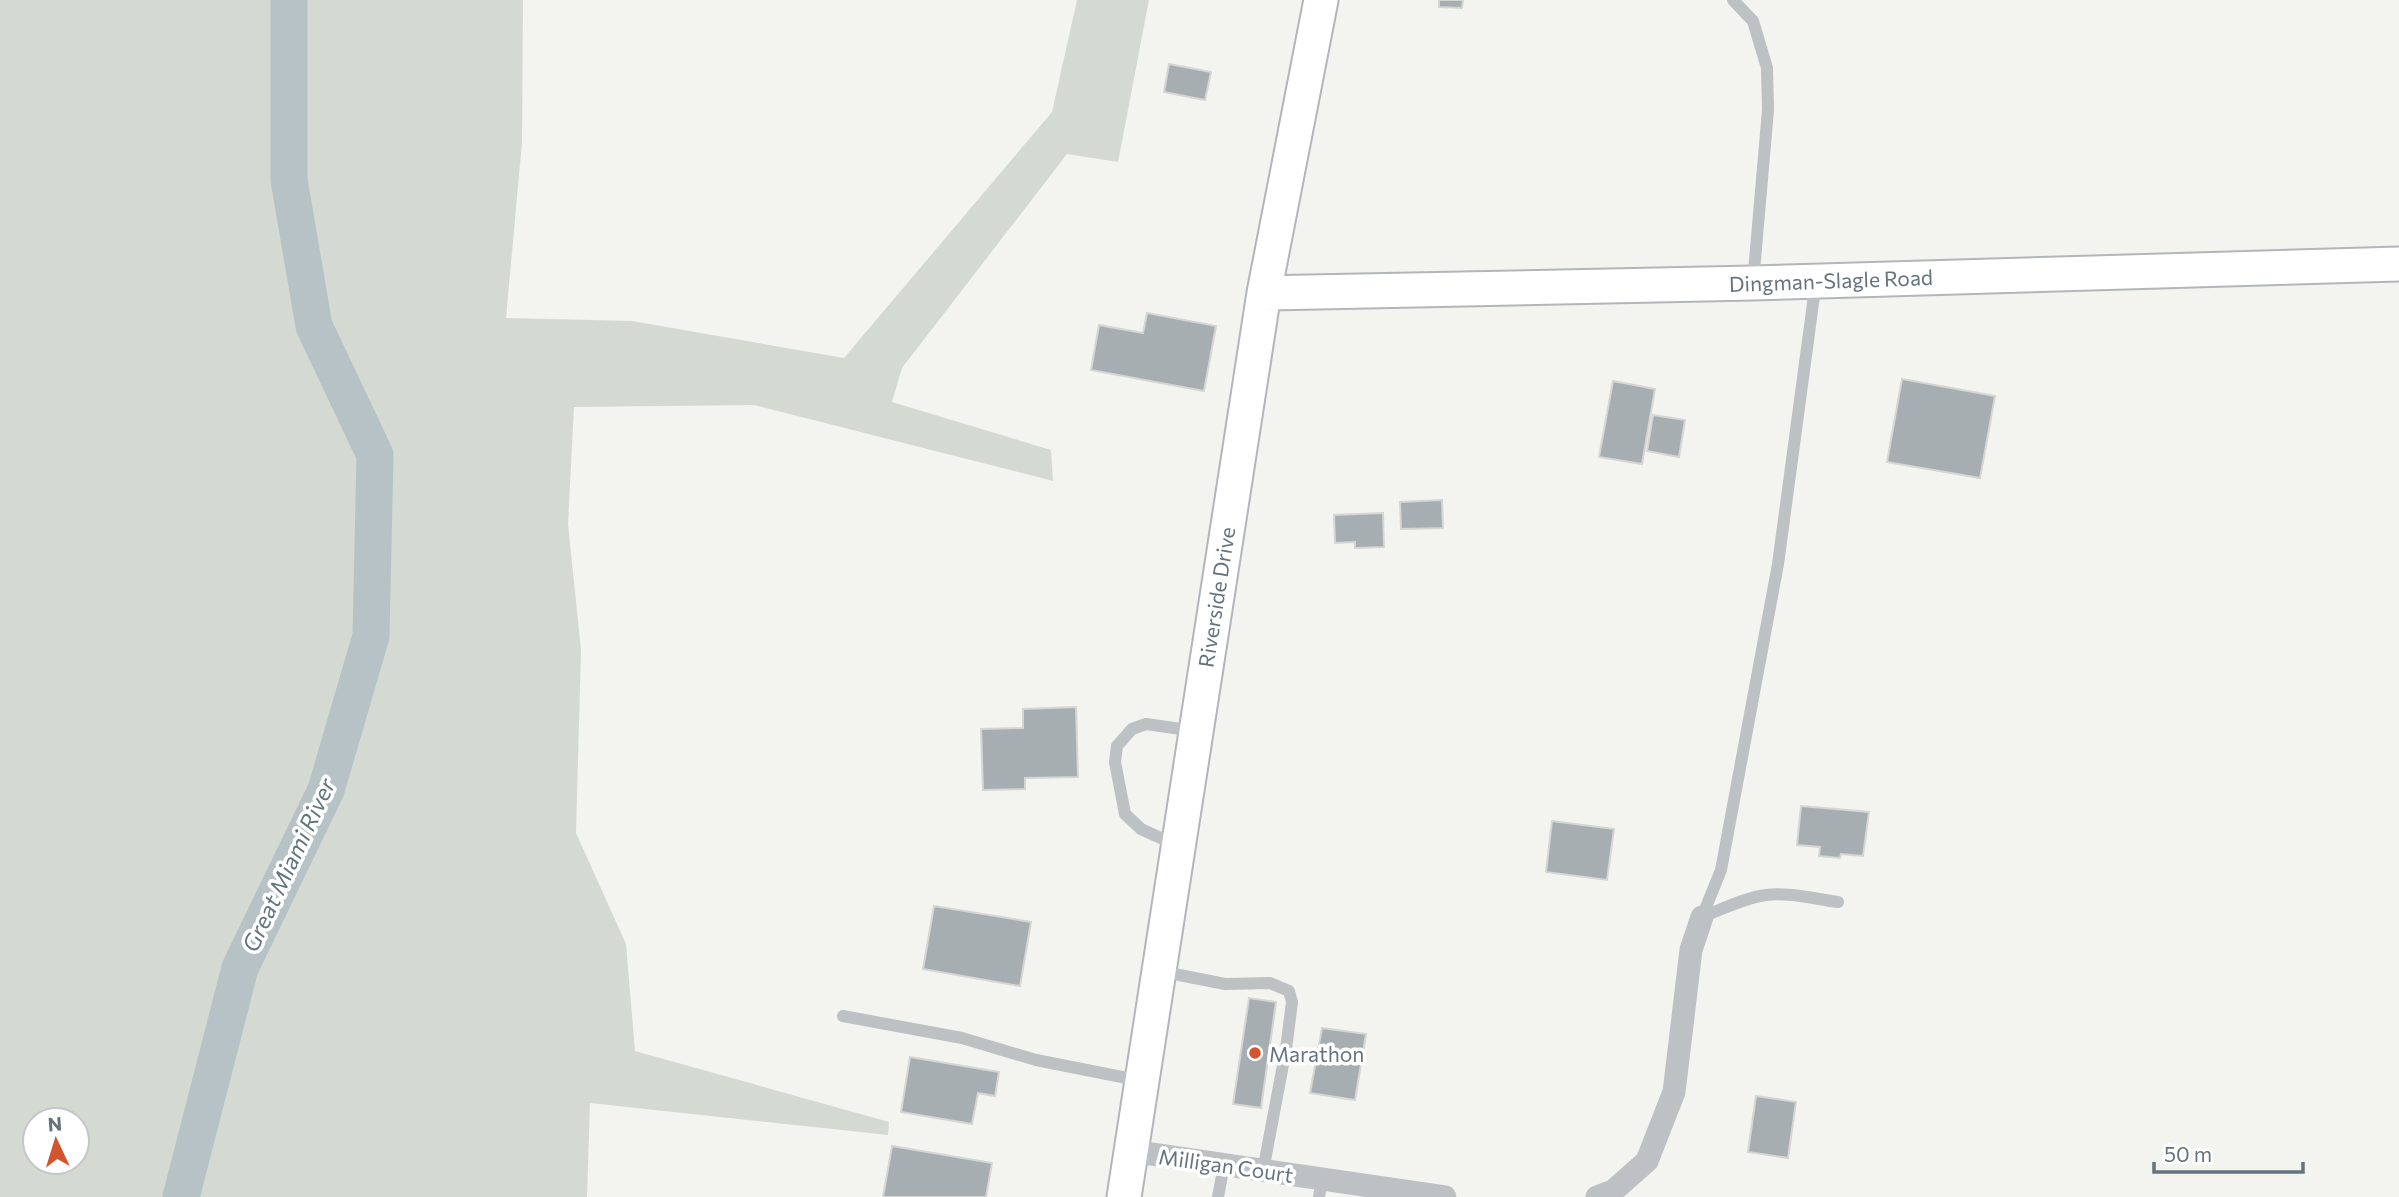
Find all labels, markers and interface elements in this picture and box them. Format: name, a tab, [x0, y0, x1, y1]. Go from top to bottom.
street label: Dingman-Slagle Road	[1729, 264, 1933, 296]
street label: Riverside Drive	[1193, 525, 1239, 669]
water label: Great Miami River	[236, 773, 341, 956]
place label: Marathon	[1269, 1041, 1364, 1066]
marker: Marathon	[1247, 1045, 1263, 1061]
north arrow	[21, 1106, 91, 1176]
text: N	[47, 1112, 63, 1136]
scale bar	[2154, 1130, 2303, 1174]
text: 50 m	[2164, 1141, 2212, 1166]
street label: Milligan Court	[1157, 1143, 1295, 1187]

